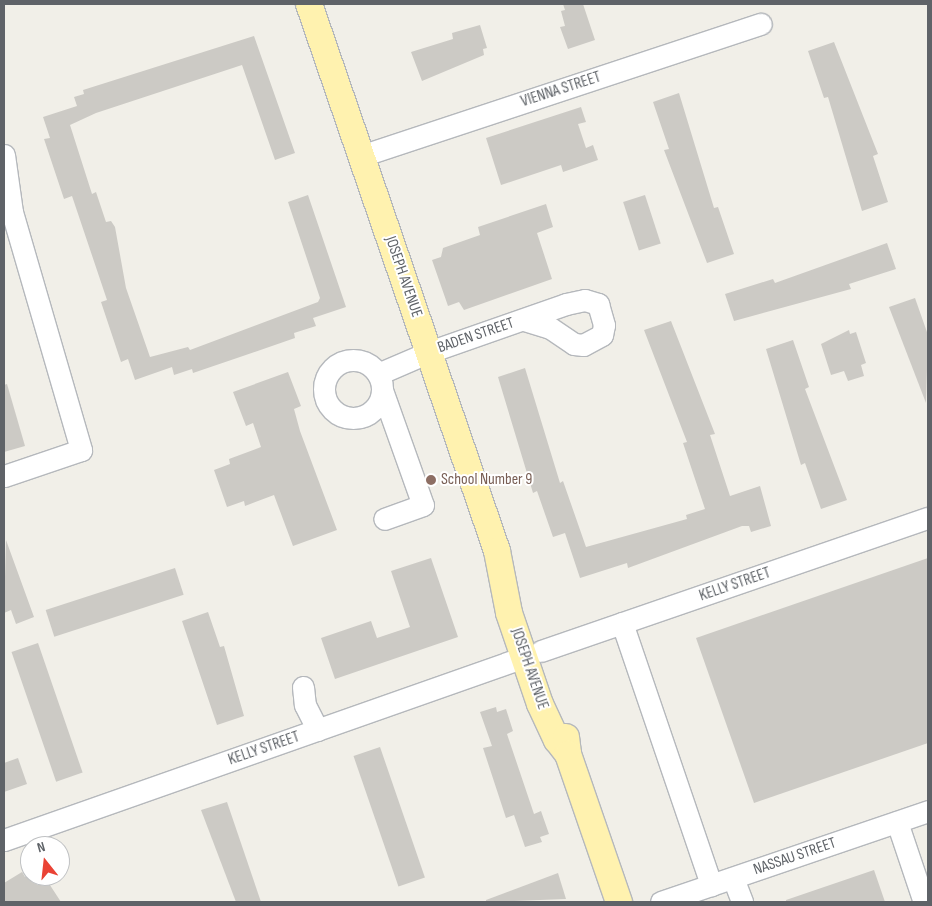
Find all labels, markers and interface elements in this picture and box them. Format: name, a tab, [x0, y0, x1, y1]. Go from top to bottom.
street label: VIENNA STREET	[519, 68, 603, 112]
street label: JOSEPH AVENUE	[380, 234, 426, 320]
street label: BADEN STREET	[435, 314, 517, 358]
place label: School Number 9	[441, 470, 532, 490]
marker: School Number 9	[425, 474, 437, 486]
street label: KELLY STREET	[697, 564, 773, 606]
street label: JOSEPH AVENUE	[506, 626, 552, 712]
street label: KELLY STREET	[226, 728, 302, 770]
street label: NASSAU STREET	[751, 834, 839, 880]
north arrow	[20, 836, 70, 886]
text: N	[35, 838, 47, 856]

